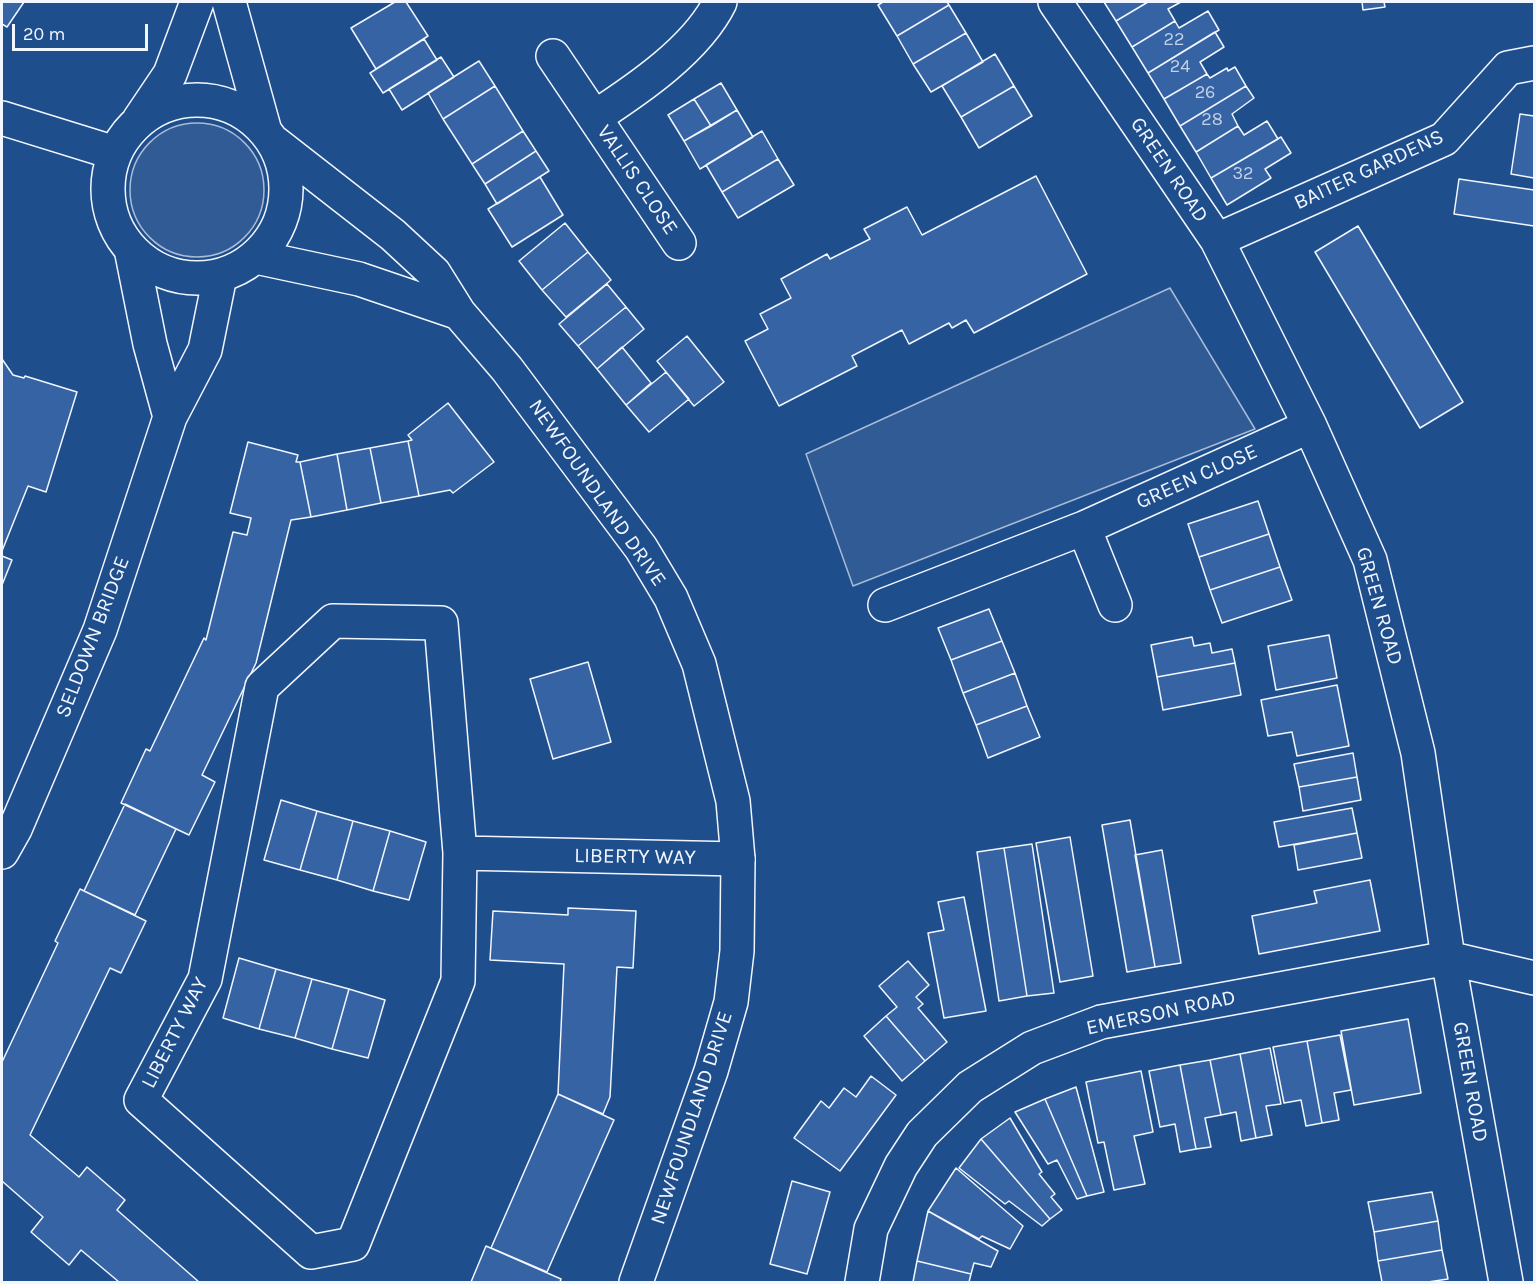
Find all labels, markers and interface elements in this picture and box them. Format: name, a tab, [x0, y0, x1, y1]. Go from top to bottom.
scale bar	[15, 12, 152, 50]
text: 20 m	[23, 23, 65, 45]
house number: 22	[1164, 29, 1184, 51]
house number: 24	[1170, 56, 1190, 78]
house number: 26	[1195, 82, 1215, 104]
house number: 28	[1201, 109, 1223, 131]
street label: GREEN ROAD	[1125, 113, 1213, 227]
street label: VALLIS CLOSE	[591, 120, 683, 240]
street label: BAITER GARDENS	[1290, 124, 1448, 216]
house number: 32	[1232, 163, 1254, 185]
street label: NEWFOUNDLAND DRIVE	[523, 395, 671, 591]
street label: GREEN CLOSE	[1132, 439, 1262, 515]
street label: GREEN ROAD	[1350, 544, 1408, 668]
street label: SELDOWN BRIDGE	[51, 553, 135, 721]
street label: LIBERTY WAY	[574, 843, 696, 871]
street label: LIBERTY WAY	[136, 973, 214, 1093]
street label: EMERSON ROAD	[1084, 985, 1238, 1041]
street label: NEWFOUNDLAND DRIVE	[646, 1008, 738, 1228]
street label: GREEN ROAD	[1447, 1020, 1493, 1144]

